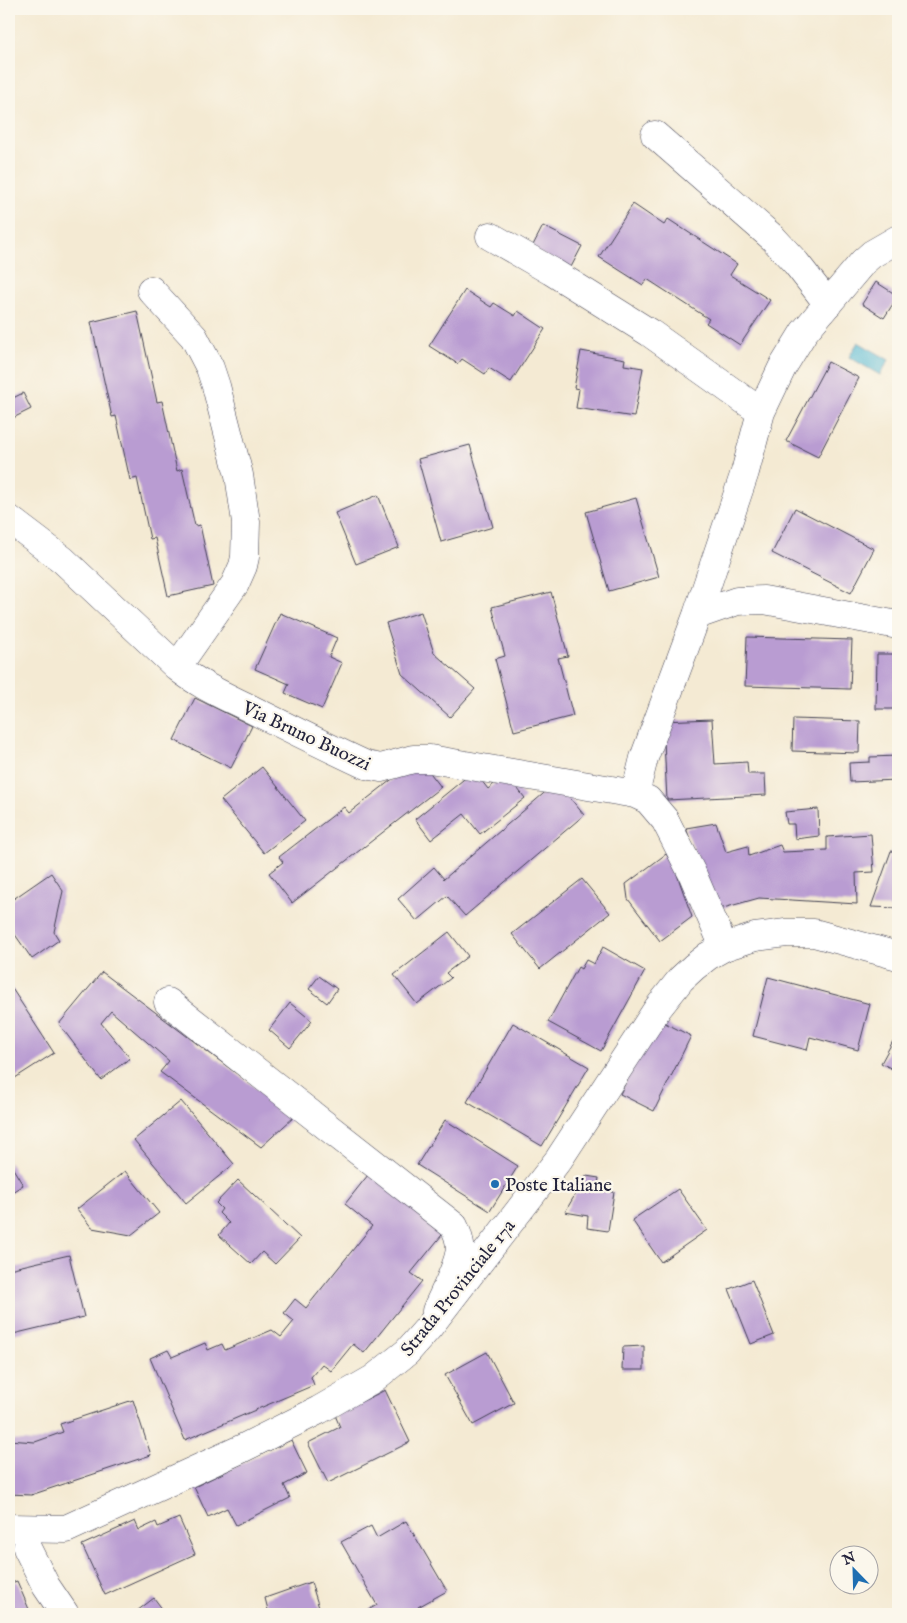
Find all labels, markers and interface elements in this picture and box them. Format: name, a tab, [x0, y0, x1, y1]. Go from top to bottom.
street label: Via Bruno Buozzi	[237, 696, 374, 777]
place label: Poste Italiane	[505, 1174, 612, 1198]
marker: Poste Italiane	[489, 1178, 501, 1190]
street label: Strada Provinciale 17a	[396, 1214, 522, 1362]
north arrow	[830, 1546, 880, 1596]
text: N	[839, 1548, 858, 1570]

